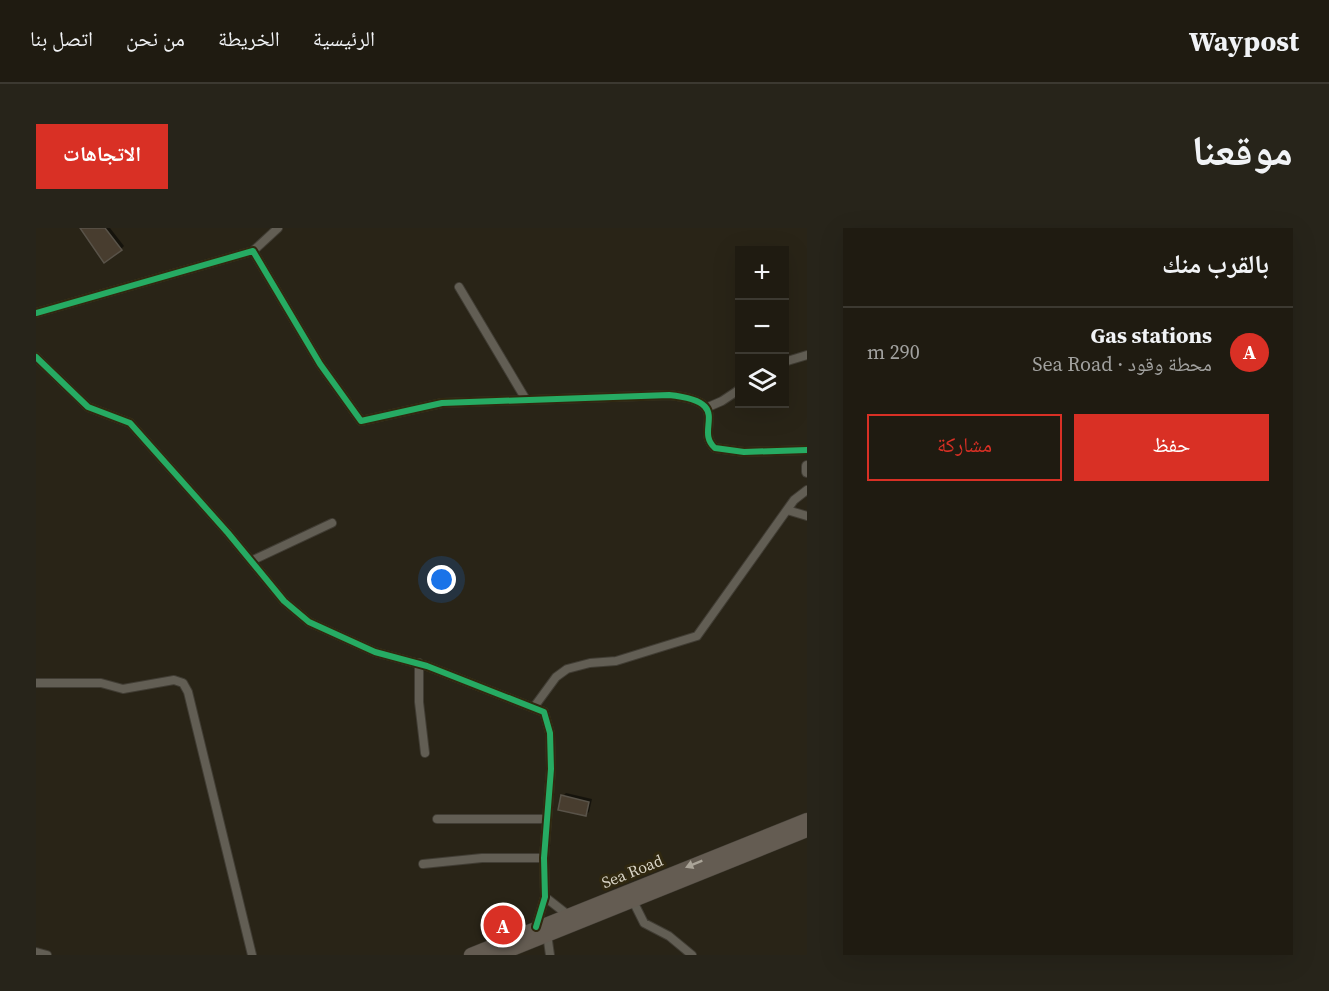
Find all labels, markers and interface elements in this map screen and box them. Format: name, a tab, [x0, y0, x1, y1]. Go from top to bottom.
text: Waypost	[1189, 22, 1299, 60]
text: اتصل بنا	[30, 24, 93, 53]
text: من نحن	[126, 24, 185, 53]
text: الخريطة	[218, 24, 280, 53]
text: الرئيسية	[313, 24, 375, 53]
text: موقعنا	[1192, 121, 1293, 179]
button: الاتجاهات	[36, 124, 168, 189]
map controls	[735, 246, 789, 408]
button: +	[735, 246, 789, 300]
text: بالقرب منك	[1162, 246, 1269, 282]
button: −	[735, 300, 789, 354]
text: Gas stations	[1091, 320, 1212, 350]
text: 290 m	[867, 338, 920, 366]
text: A	[1243, 338, 1256, 366]
text: محطة وقود · Sea Road	[1032, 350, 1212, 378]
button: layers	[735, 354, 789, 408]
button: مشاركة	[867, 414, 1062, 481]
button: حفظ	[1074, 414, 1269, 481]
your location	[427, 565, 456, 594]
street label: Sea Road	[598, 849, 666, 893]
one-way arrow	[685, 860, 703, 869]
pin: A	[484, 902, 522, 948]

